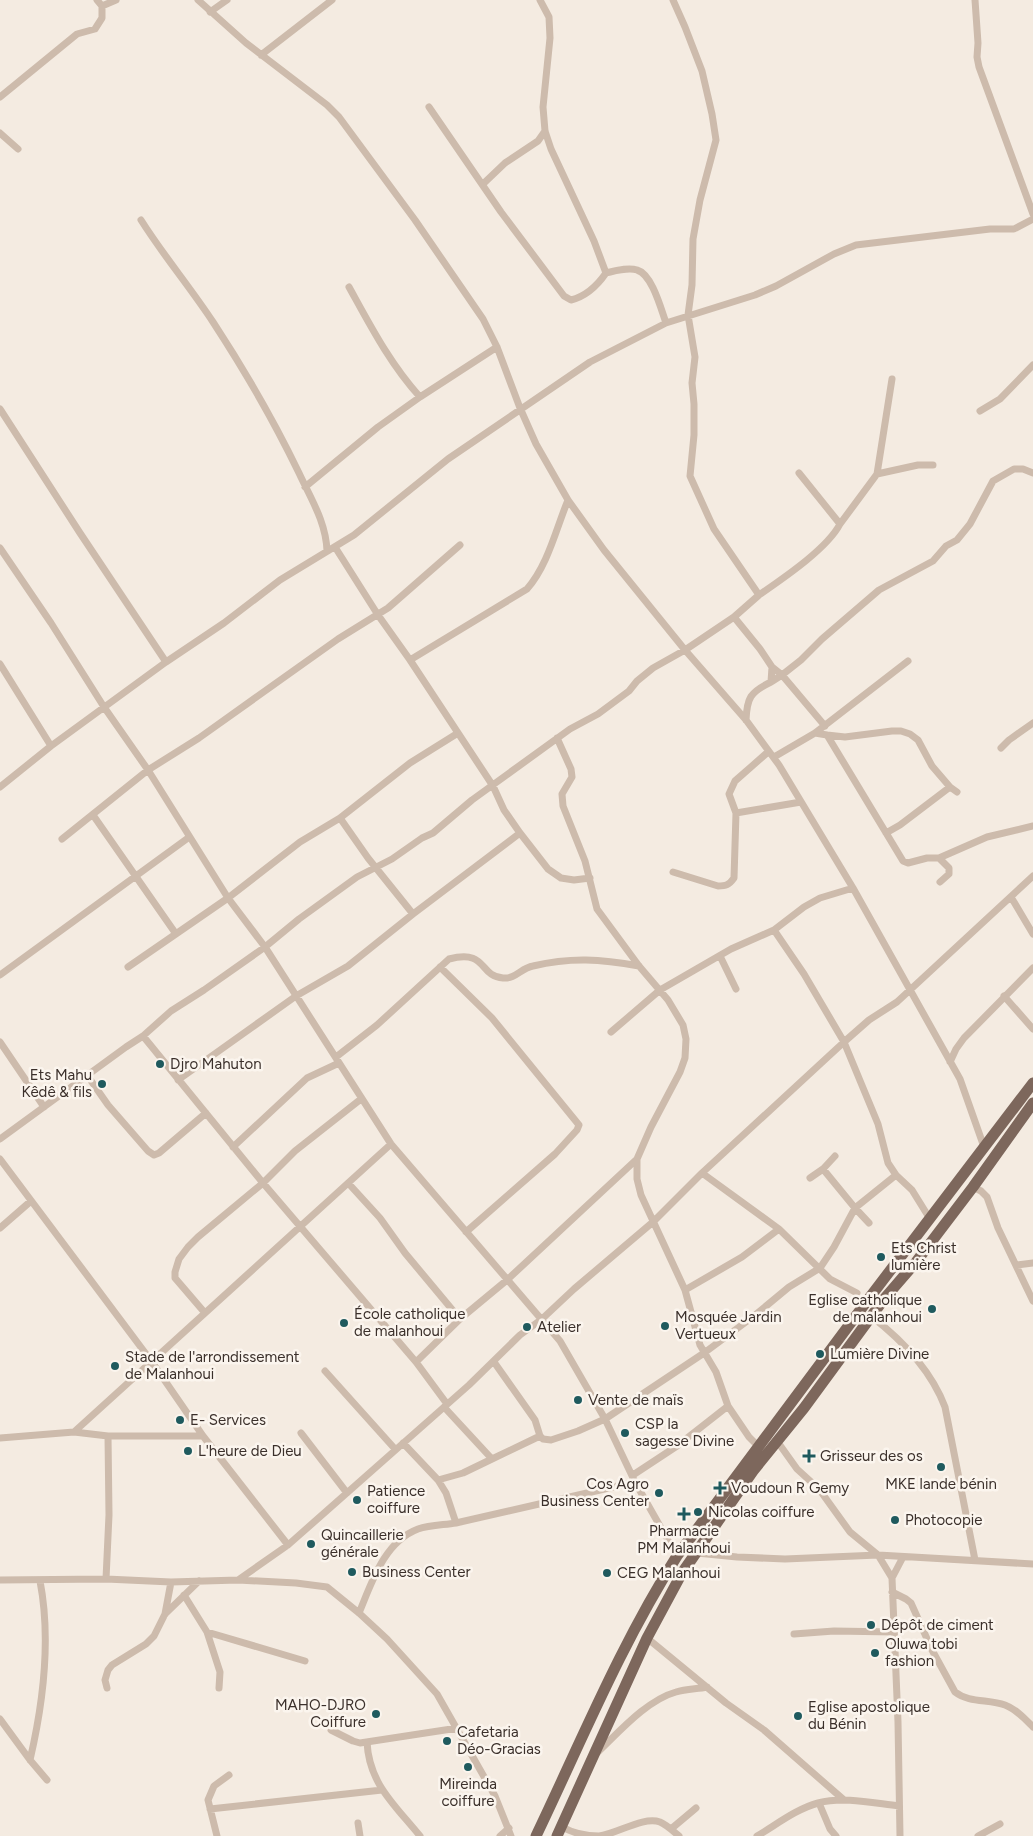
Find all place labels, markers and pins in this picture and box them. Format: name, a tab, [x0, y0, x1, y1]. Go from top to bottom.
place label: Djro Mahuton	[170, 1055, 262, 1073]
marker: Djro Mahuton	[154, 1058, 166, 1070]
place label: Ets Mahu Kêdê & fils	[21, 1066, 92, 1101]
marker: Ets Mahu Kêdê & fils	[96, 1078, 108, 1090]
place label: Ets Christ lumière	[891, 1239, 957, 1274]
marker: Ets Christ lumière	[875, 1251, 887, 1263]
place label: Eglise catholique de malanhoui	[808, 1291, 922, 1326]
marker: Eglise catholique de malanhoui	[926, 1303, 938, 1315]
place label: École catholique de malanhoui	[354, 1305, 465, 1340]
place label: Mosquée Jardin Vertueux	[675, 1308, 782, 1343]
marker: École catholique de malanhoui	[338, 1317, 350, 1329]
place label: Atelier	[537, 1318, 581, 1336]
marker: Mosquée Jardin Vertueux	[659, 1320, 671, 1332]
marker: Atelier	[521, 1321, 533, 1333]
place label: Lumière Divine	[830, 1345, 929, 1363]
place label: Stade de l'arrondissement de Malanhoui	[125, 1348, 300, 1383]
marker: Lumière Divine	[814, 1348, 826, 1360]
marker: Stade de l'arrondissement de Malanhoui	[109, 1360, 121, 1372]
place label: Vente de maïs	[588, 1391, 683, 1409]
marker: Vente de maïs	[572, 1394, 584, 1406]
place label: E- Services	[190, 1411, 266, 1429]
marker: E- Services	[174, 1414, 186, 1426]
place label: CSP la sagesse Divine	[635, 1415, 734, 1450]
marker: CSP la sagesse Divine	[619, 1427, 631, 1439]
place label: L'heure de Dieu	[198, 1442, 302, 1460]
marker: L'heure de Dieu	[182, 1445, 194, 1457]
place label: Grisseur des os	[820, 1447, 923, 1465]
marker: Grisseur des os	[802, 1449, 816, 1463]
marker: MKE lande bénin	[935, 1461, 947, 1473]
place label: Cos Agro Business Center	[540, 1475, 649, 1510]
place label: MKE lande bénin	[885, 1475, 997, 1493]
place label: Voudoun R Gemy	[731, 1479, 849, 1497]
marker: Voudoun R Gemy	[713, 1481, 727, 1495]
place label: Patience coiffure	[367, 1482, 425, 1517]
marker: Cos Agro Business Center	[653, 1487, 665, 1499]
marker: Patience coiffure	[351, 1494, 363, 1506]
place label: Nicolas coiffure	[708, 1503, 815, 1521]
marker: Nicolas coiffure	[692, 1506, 704, 1518]
marker: Pharmacie PM Malanhoui	[678, 1508, 690, 1520]
place label: Photocopie	[905, 1511, 982, 1529]
marker: Photocopie	[889, 1514, 901, 1526]
place label: Pharmacie PM Malanhoui	[637, 1522, 731, 1557]
place label: Quincaillerie générale	[321, 1526, 404, 1561]
marker: Quincaillerie générale	[305, 1538, 317, 1550]
place label: Business Center	[362, 1563, 471, 1581]
place label: CEG Malanhoui	[617, 1564, 720, 1582]
marker: Business Center	[346, 1566, 358, 1578]
marker: CEG Malanhoui	[601, 1567, 613, 1579]
place label: Dépôt de ciment	[881, 1616, 994, 1634]
marker: Dépôt de ciment	[865, 1619, 877, 1631]
place label: Oluwa tobi fashion	[885, 1635, 958, 1670]
marker: Oluwa tobi fashion	[869, 1647, 881, 1659]
place label: MAHO-DJRO Coiffure	[275, 1696, 366, 1731]
place label: Eglise apostolique du Bénin	[808, 1698, 930, 1733]
marker: MAHO-DJRO Coiffure	[370, 1708, 382, 1720]
marker: Eglise apostolique du Bénin	[792, 1710, 804, 1722]
place label: Cafetaria Déo-Gracias	[457, 1723, 541, 1758]
marker: Cafetaria Déo-Gracias	[441, 1735, 453, 1747]
marker: Mireinda coiffure	[462, 1761, 474, 1773]
place label: Mireinda coiffure	[439, 1775, 497, 1810]

